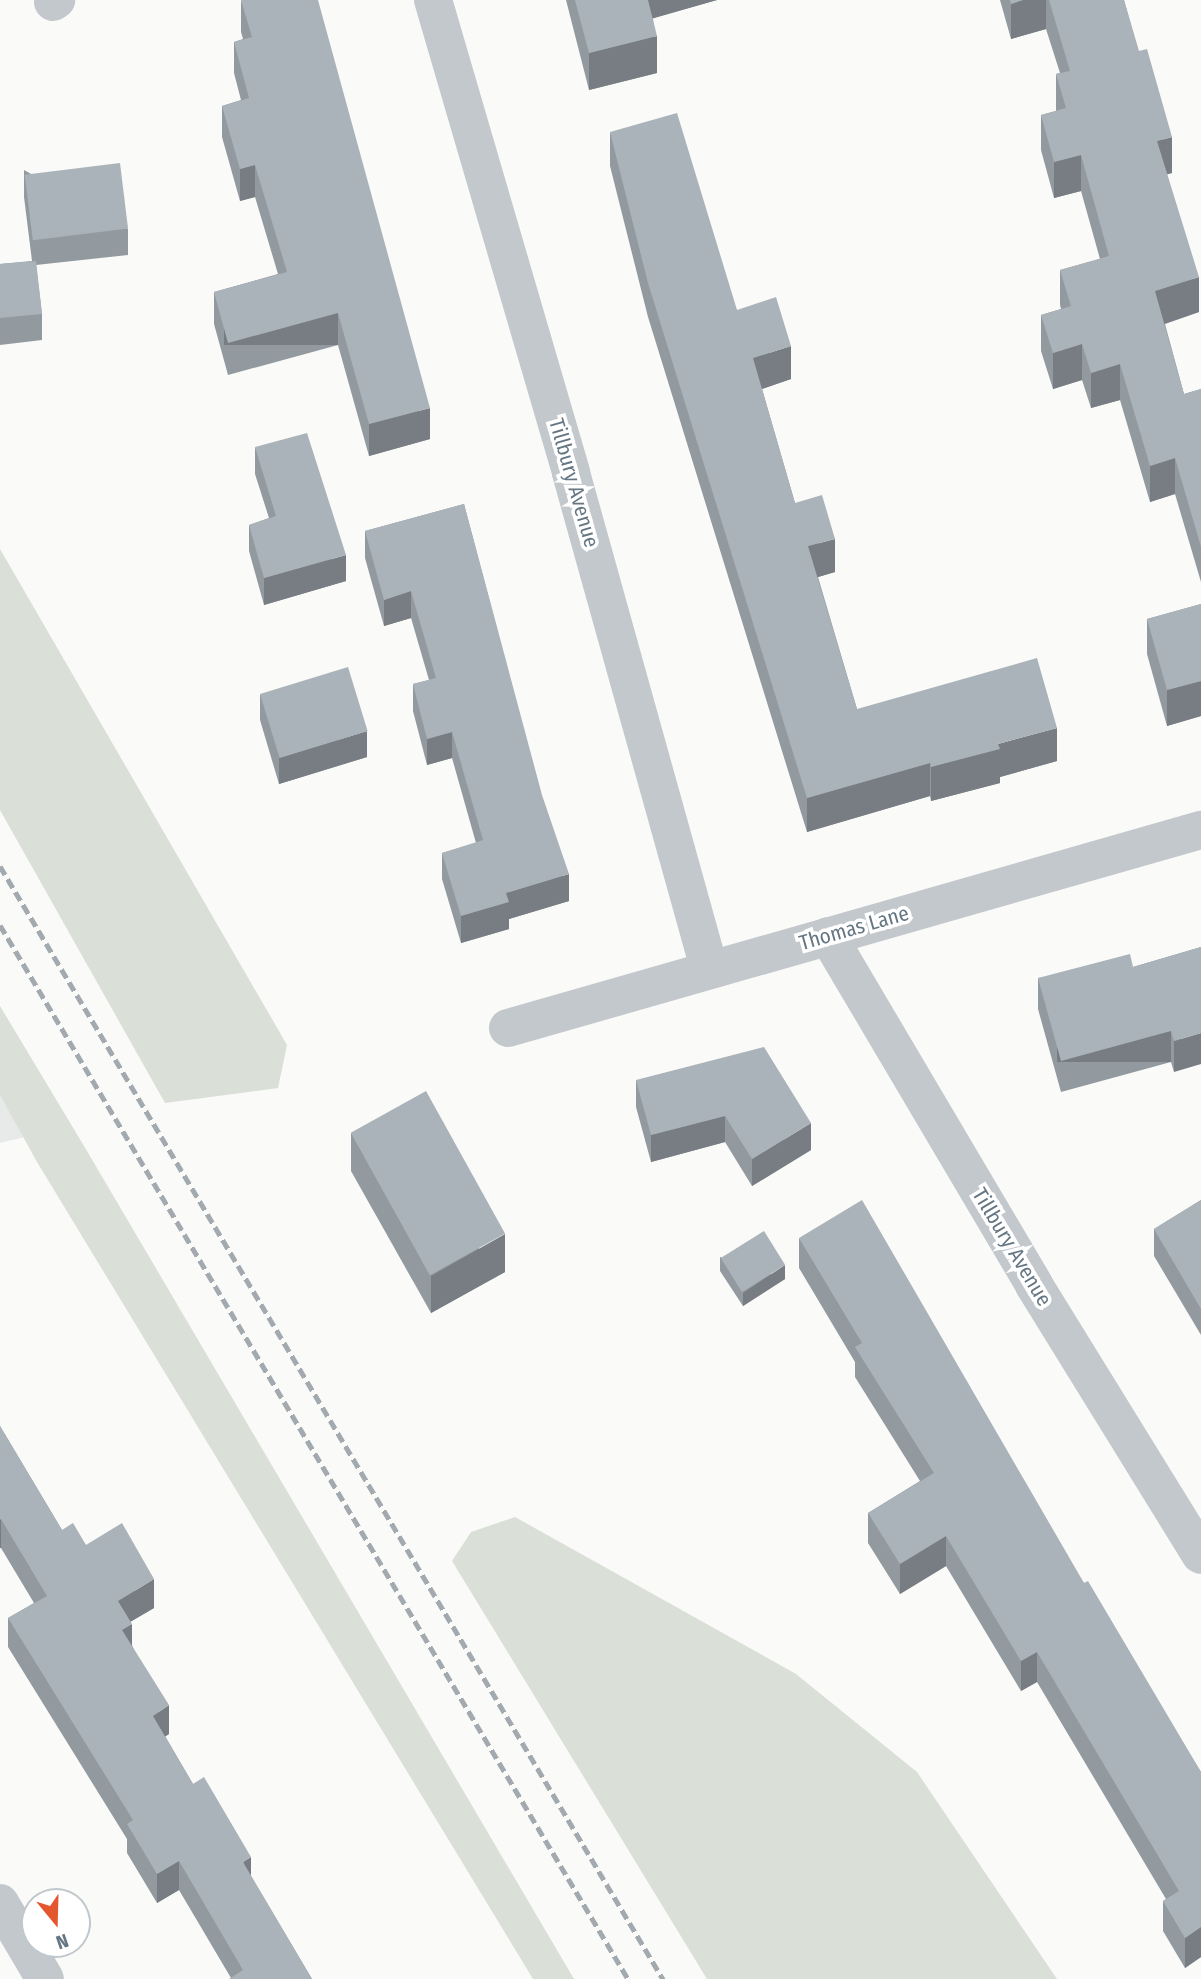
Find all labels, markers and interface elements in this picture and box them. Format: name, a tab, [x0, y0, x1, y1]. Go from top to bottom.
street label: Tillbury Avenue	[544, 416, 604, 550]
street label: Thomas Lane	[796, 900, 912, 956]
street label: Tillbury Avenue	[967, 1184, 1057, 1310]
north arrow	[21, 1888, 91, 1958]
text: N	[53, 1929, 71, 1954]

